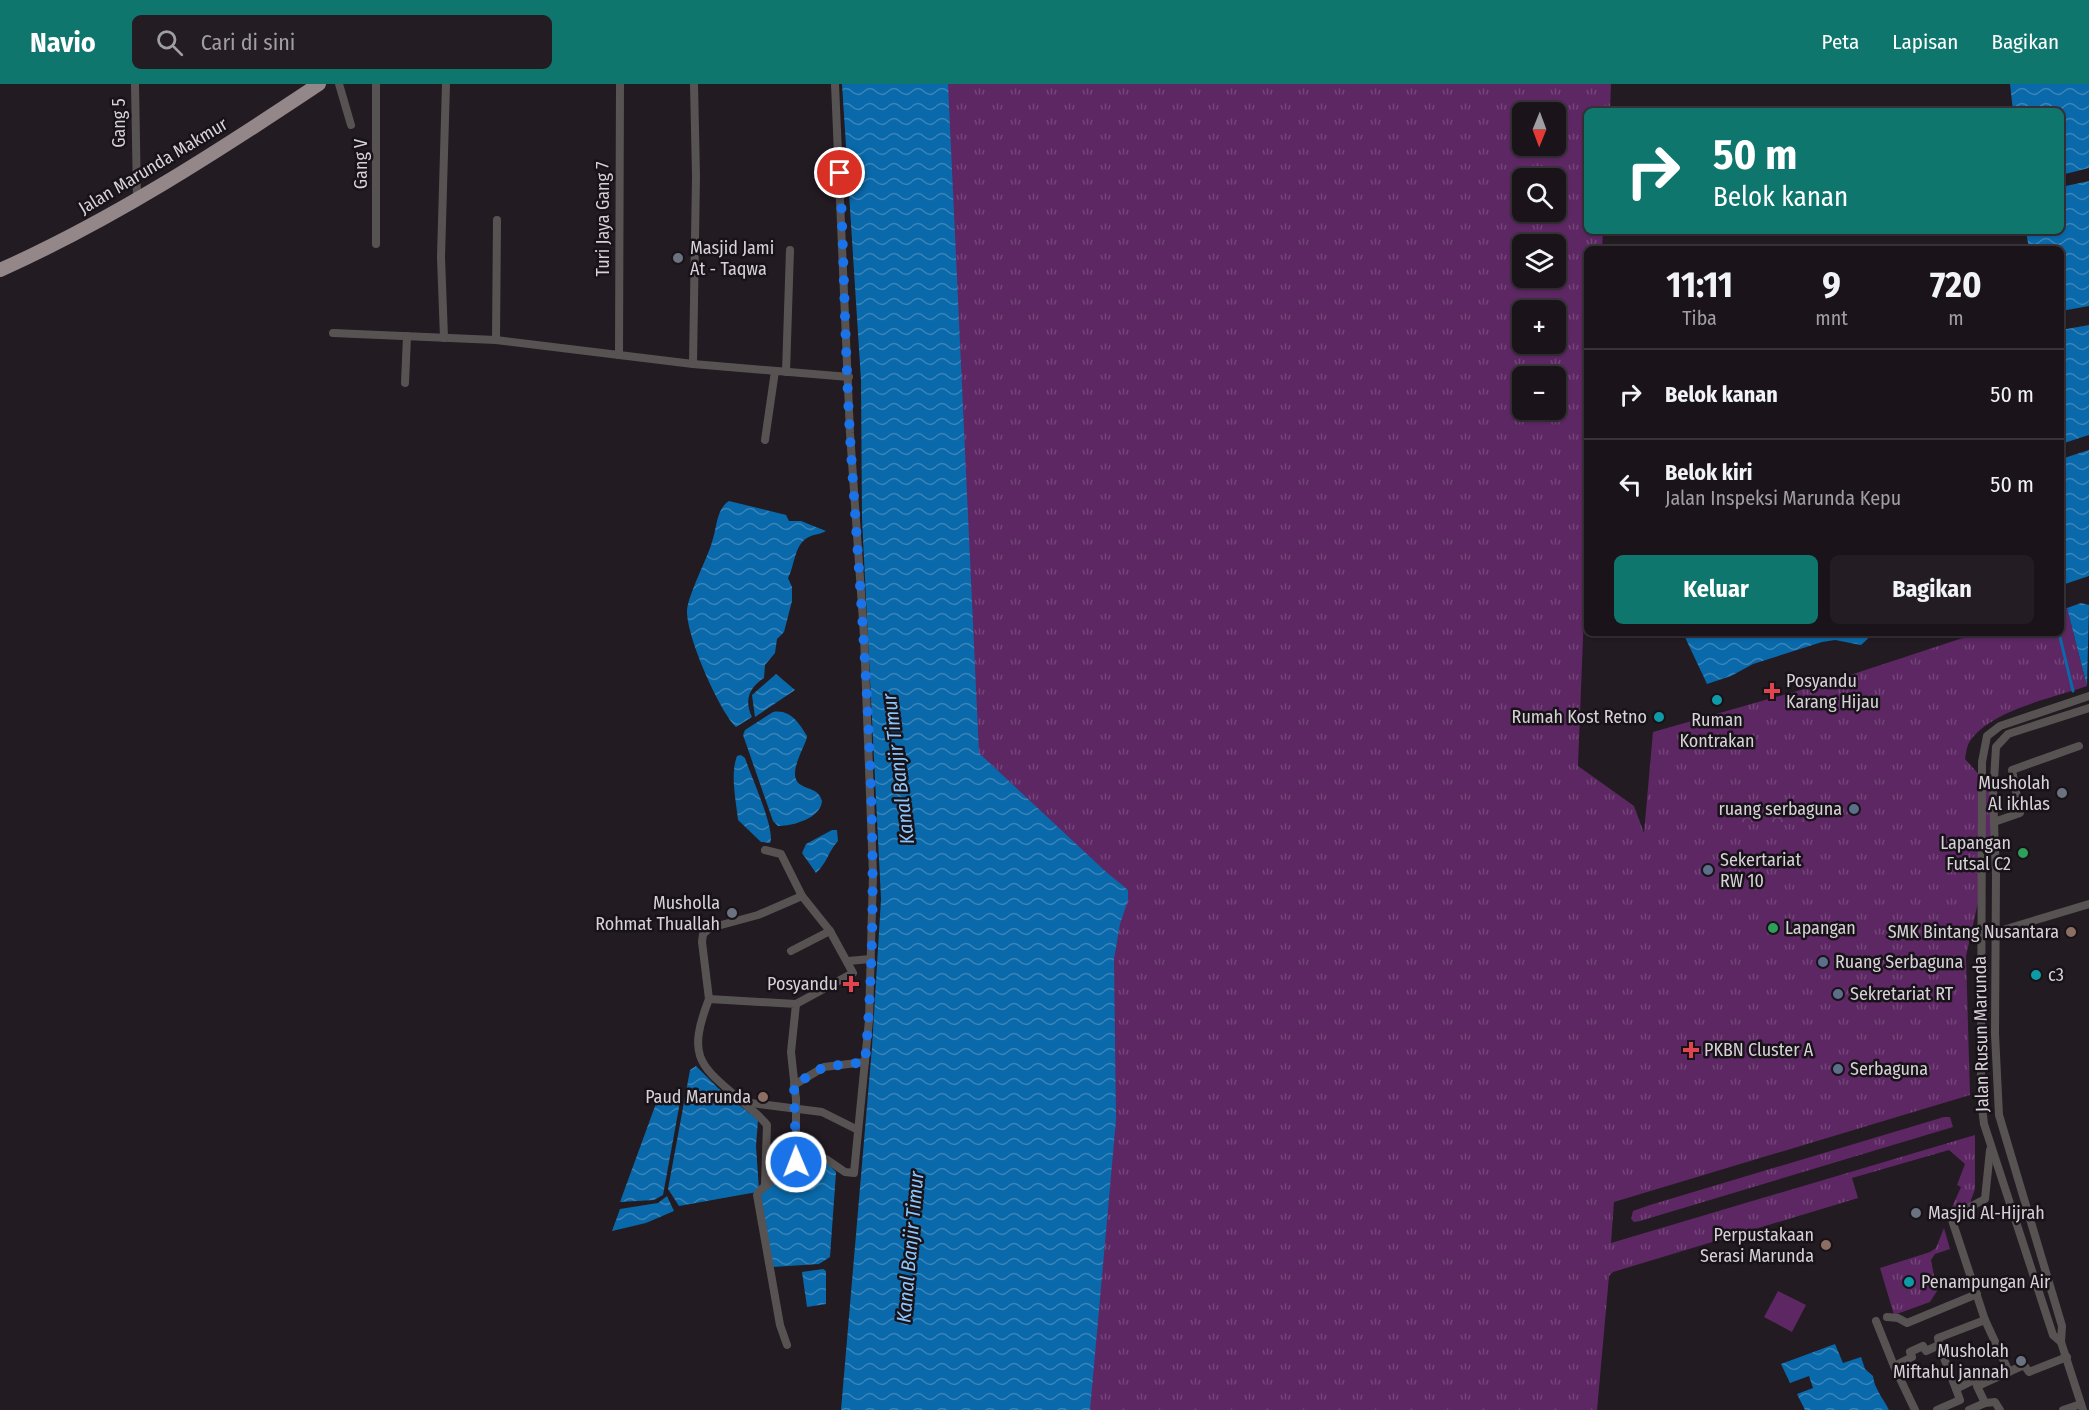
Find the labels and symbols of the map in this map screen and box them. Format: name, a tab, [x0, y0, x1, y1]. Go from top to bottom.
street label: Gang 5	[108, 98, 130, 148]
north arrow	[1512, 102, 1566, 156]
street label: Jalan Marunda Makmur	[75, 112, 232, 219]
street label: Gang V	[350, 138, 372, 189]
pin	[814, 147, 865, 198]
street label: Turi Jaya Gang 7	[592, 162, 614, 276]
place label: Masjid Jami At - Taqwa	[690, 237, 774, 280]
marker: Masjid Jami At - Taqwa	[671, 251, 685, 265]
place label: Posyandu Karang Hijau	[1786, 670, 1879, 713]
marker: Posyandu Karang Hijau	[1763, 682, 1781, 700]
water label: Kanal Banjir Timur	[877, 691, 919, 846]
marker: Ruman Kontrakan	[1710, 693, 1724, 707]
place label: Rumah Kost Retno	[1512, 706, 1647, 728]
place label: Ruman Kontrakan	[1679, 709, 1755, 752]
marker: Rumah Kost Retno	[1652, 710, 1666, 724]
place label: Musholah Al ikhlas	[1978, 772, 2050, 815]
marker: Musholah Al ikhlas	[2055, 786, 2069, 800]
place label: ruang serbaguna	[1718, 798, 1842, 820]
marker: ruang serbaguna	[1847, 802, 1861, 816]
place label: Lapangan Futsal C2	[1940, 832, 2011, 875]
marker: Lapangan Futsal C2	[2016, 846, 2030, 860]
place label: Sekertariat RW 10	[1720, 849, 1801, 892]
marker: Sekertariat RW 10	[1701, 863, 1715, 877]
place label: Musholla Rohmat Thuallah	[595, 892, 720, 935]
marker: Musholla Rohmat Thuallah	[725, 906, 739, 920]
place label: Lapangan	[1785, 917, 1856, 939]
marker: Lapangan	[1766, 921, 1780, 935]
place label: SMK Bintang Nusantara	[1888, 921, 2059, 943]
marker: SMK Bintang Nusantara	[2064, 925, 2078, 939]
place label: Ruang Serbaguna	[1835, 951, 1964, 973]
marker: Ruang Serbaguna	[1816, 955, 1830, 969]
street label: Jalan Rusun Marunda	[1969, 956, 1993, 1112]
place label: c3	[2048, 964, 2064, 986]
marker: c3	[2029, 968, 2043, 982]
place label: Posyandu	[767, 973, 838, 995]
marker: Posyandu	[842, 975, 860, 993]
place label: Sekretariat RT	[1850, 983, 1954, 1005]
marker: Sekretariat RT	[1831, 987, 1845, 1001]
place label: PKBN Cluster A	[1704, 1039, 1814, 1061]
marker: PKBN Cluster A	[1682, 1041, 1700, 1059]
place label: Serbaguna	[1850, 1058, 1928, 1080]
marker: Serbaguna	[1831, 1062, 1845, 1076]
place label: Paud Marunda	[645, 1086, 751, 1108]
marker: Paud Marunda	[756, 1090, 770, 1104]
position arrow	[764, 1130, 828, 1194]
water label: Kanal Banjir Timur	[891, 1169, 929, 1324]
place label: Masjid Al-Hijrah	[1928, 1202, 2045, 1224]
marker: Masjid Al-Hijrah	[1909, 1206, 1923, 1220]
place label: Perpustakaan Serasi Marunda	[1700, 1224, 1814, 1267]
marker: Perpustakaan Serasi Marunda	[1819, 1238, 1833, 1252]
place label: Penampungan Air	[1921, 1271, 2051, 1293]
marker: Penampungan Air	[1902, 1275, 1916, 1289]
place label: Musholah Miftahul jannah	[1893, 1340, 2009, 1383]
marker: Musholah Miftahul jannah	[2014, 1354, 2028, 1368]

